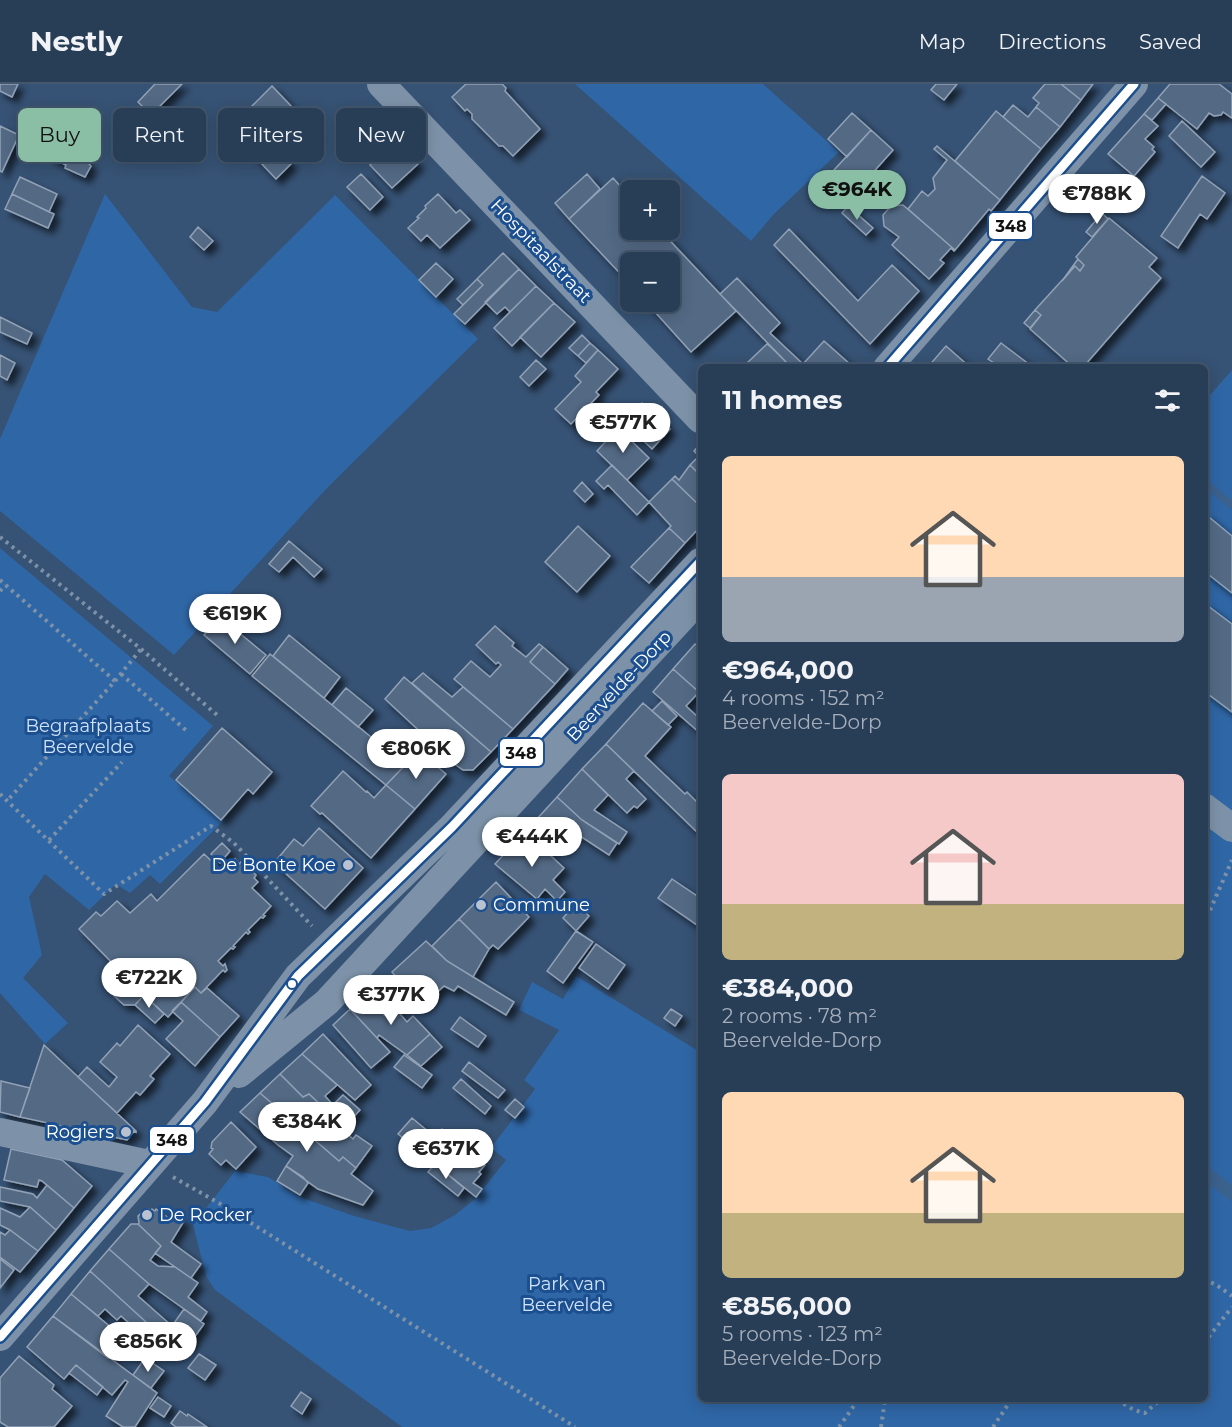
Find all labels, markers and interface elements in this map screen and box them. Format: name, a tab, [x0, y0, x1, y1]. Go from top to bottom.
text: Nestly	[30, 24, 123, 58]
text: Map	[919, 29, 965, 54]
text: Directions	[998, 29, 1106, 54]
text: Saved	[1139, 29, 1202, 54]
chip: Buy	[18, 108, 101, 162]
chip: Rent	[113, 108, 206, 162]
chip: Filters	[218, 108, 324, 162]
chip: New	[336, 108, 426, 162]
pin: €964K	[815, 170, 899, 221]
pin: €788K	[1055, 174, 1139, 225]
text: €964K	[822, 177, 892, 201]
map controls	[620, 180, 680, 312]
button: +	[620, 180, 680, 240]
text: €788K	[1062, 181, 1132, 205]
street label: Hospitaalstraat	[486, 195, 596, 307]
line badge: 348	[988, 212, 1033, 240]
text: 348	[994, 217, 1027, 236]
button: −	[620, 252, 680, 312]
text: 11 homes	[722, 384, 842, 416]
icon: filters	[1151, 384, 1184, 417]
pin: €577K	[581, 403, 665, 454]
text: €577K	[589, 410, 657, 434]
icon: home	[899, 495, 1007, 603]
pin: €619K	[193, 594, 277, 645]
text: €619K	[203, 601, 267, 625]
street label: Beervelde-Dorp	[562, 626, 676, 746]
text: €964,000	[722, 654, 854, 686]
text: 4 rooms · 152 m²	[722, 686, 885, 710]
text: Beervelde-Dorp	[722, 710, 882, 734]
park label: Begraafplaats Beervelde	[26, 715, 151, 758]
pin: €806K	[374, 729, 458, 780]
text: €806K	[381, 736, 451, 760]
line badge: 348	[499, 738, 544, 767]
text: 348	[504, 744, 537, 763]
icon: home	[899, 813, 1007, 921]
pin: €444K	[490, 817, 574, 868]
text: €444K	[496, 824, 568, 848]
place label: De Bonte Koe	[211, 854, 336, 876]
marker: De Bonte Koe	[341, 858, 355, 872]
place label: Commune	[493, 894, 590, 916]
marker: Commune	[474, 898, 488, 912]
pin: €722K	[107, 958, 191, 1009]
text: €722K	[115, 965, 183, 989]
text: €384,000	[722, 972, 854, 1004]
pin: €377K	[349, 975, 433, 1026]
unlabelled marker	[286, 978, 298, 990]
text: €377K	[357, 982, 425, 1006]
text: 2 rooms · 78 m²	[722, 1004, 877, 1028]
text: Beervelde-Dorp	[722, 1028, 882, 1052]
pin: €384K	[265, 1102, 349, 1153]
text: €384K	[272, 1109, 342, 1133]
place label: Rogiers	[46, 1121, 114, 1143]
marker: Rogiers	[119, 1125, 133, 1139]
line badge: 348	[149, 1126, 195, 1154]
pin: €637K	[404, 1129, 488, 1180]
text: 348	[155, 1131, 188, 1150]
icon: home	[899, 1131, 1007, 1239]
text: €637K	[412, 1136, 480, 1160]
place label: De Rocker	[159, 1204, 252, 1226]
marker: De Rocker	[140, 1208, 154, 1222]
park label: Park van Beervelde	[521, 1273, 613, 1316]
text: €856,000	[722, 1290, 852, 1322]
pin: €856K	[106, 1322, 190, 1373]
text: 5 rooms · 123 m²	[722, 1322, 883, 1346]
text: €856K	[114, 1329, 182, 1353]
text: Beervelde-Dorp	[722, 1346, 882, 1370]

